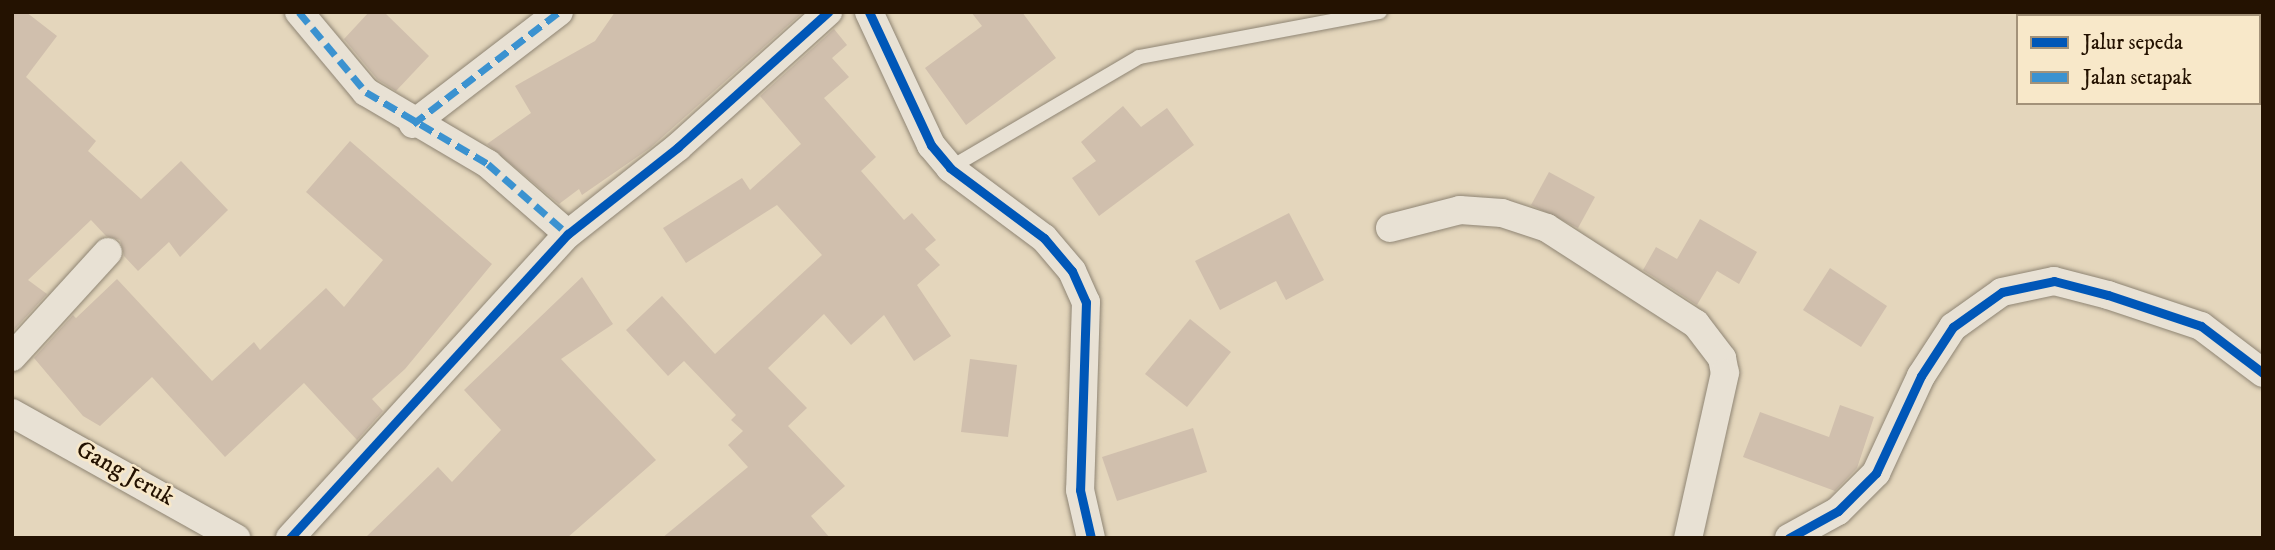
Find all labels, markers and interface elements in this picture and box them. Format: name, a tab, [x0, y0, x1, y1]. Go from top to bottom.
legend	[2016, 14, 2261, 105]
text: Jalur sepeda	[2083, 30, 2183, 56]
text: Jalan setapak	[2083, 65, 2192, 91]
street label: Gang Jeruk	[71, 435, 179, 513]

